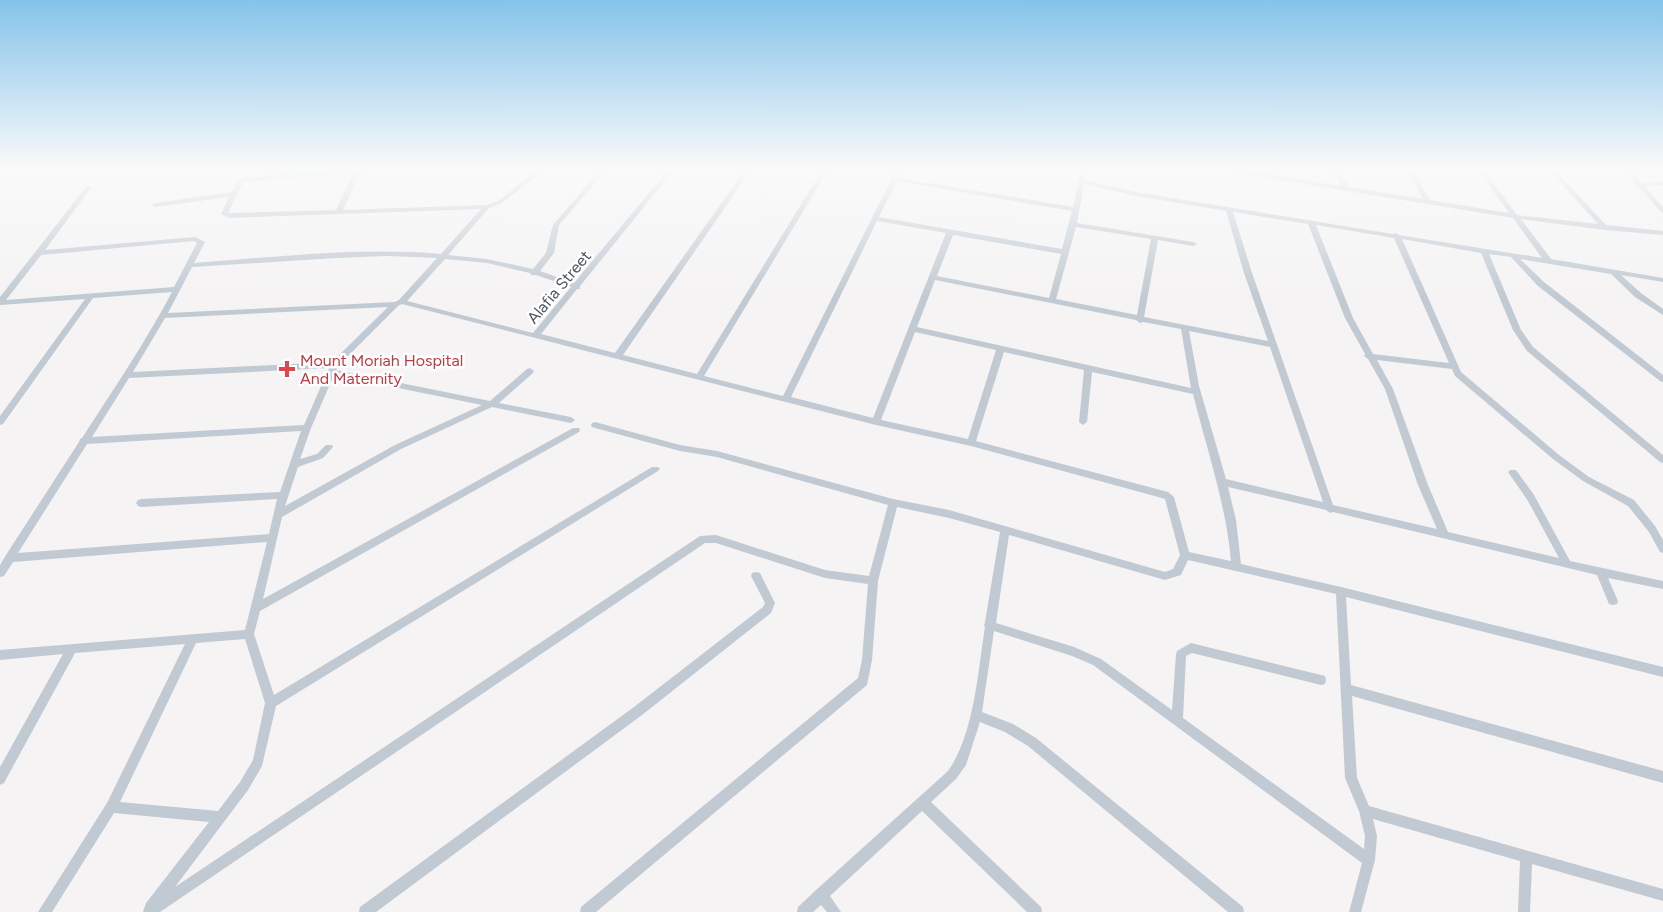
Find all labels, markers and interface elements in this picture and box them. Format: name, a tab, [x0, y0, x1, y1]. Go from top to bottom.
street label: Alafia Street	[523, 247, 595, 327]
place label: Mount Moriah Hospital And Maternity	[300, 351, 463, 388]
marker: Mount Moriah Hospital And Maternity	[278, 360, 296, 378]

